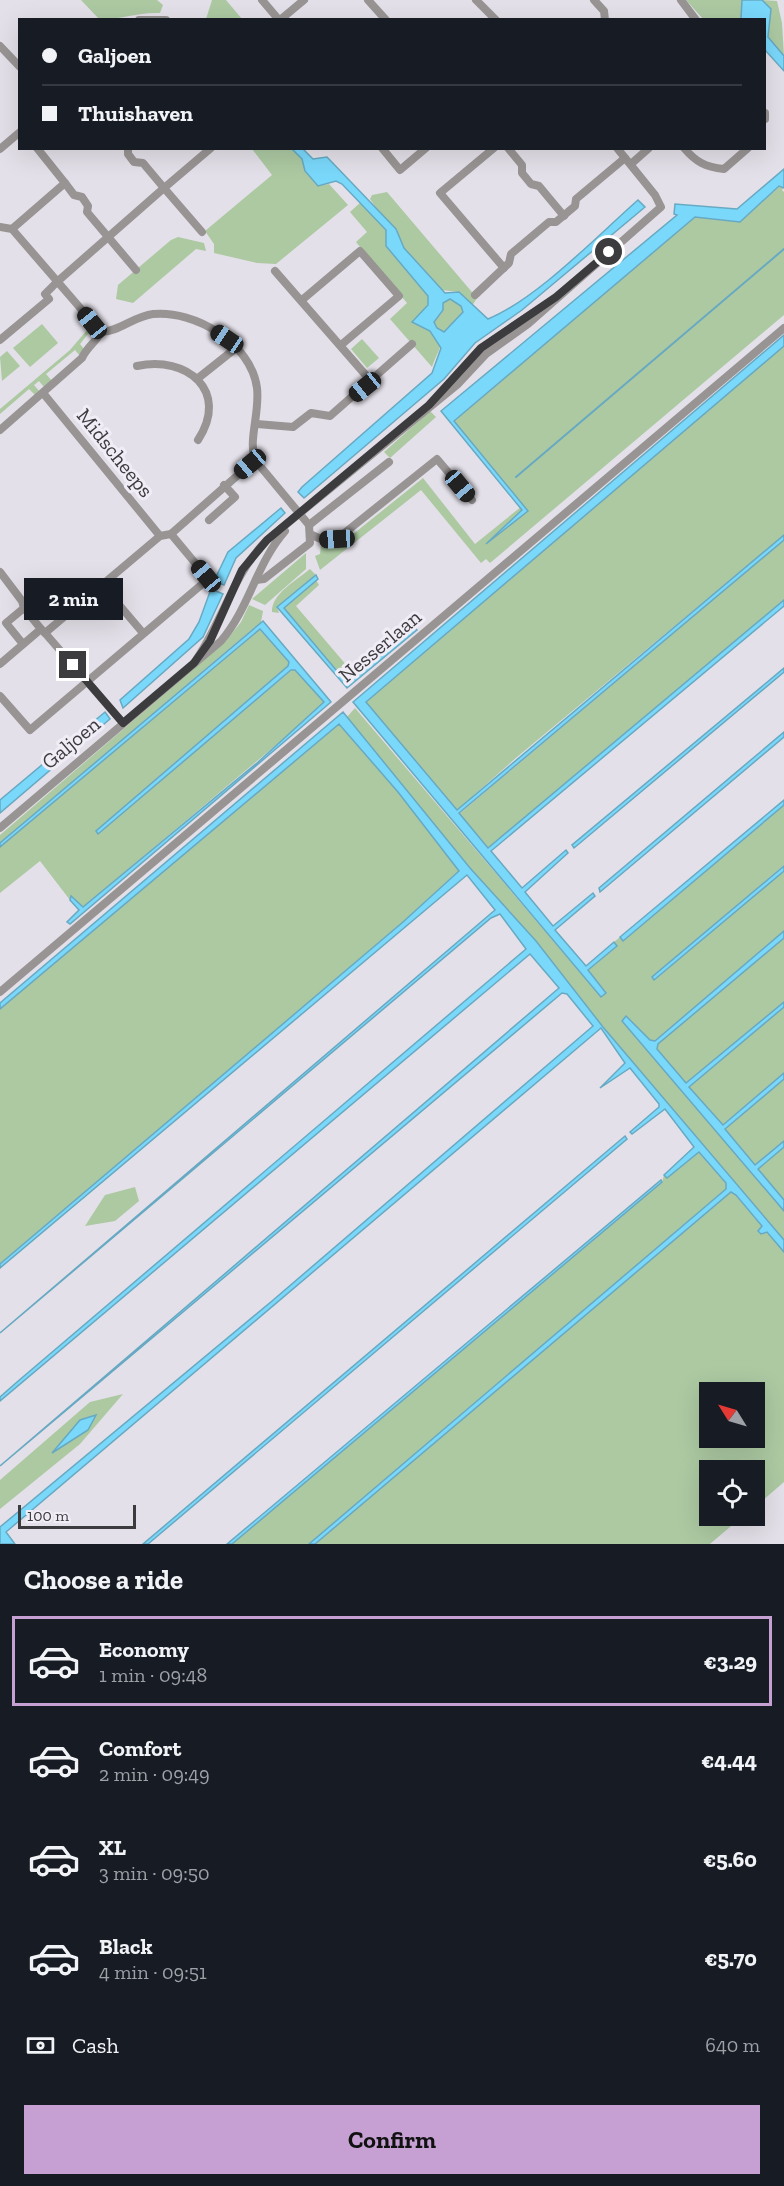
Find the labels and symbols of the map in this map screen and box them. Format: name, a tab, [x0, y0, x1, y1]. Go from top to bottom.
route start	[595, 238, 622, 265]
car	[74, 303, 110, 343]
car	[207, 321, 247, 357]
car	[345, 369, 385, 405]
street label: Midscheeps	[72, 403, 159, 502]
car	[230, 446, 270, 482]
car	[442, 466, 478, 506]
car	[319, 529, 355, 549]
car	[188, 556, 224, 596]
callout: 2 min	[23, 578, 122, 620]
street label: Nesserlaan	[333, 604, 426, 687]
route end	[59, 651, 86, 678]
street label: Galjoen	[37, 711, 105, 775]
north arrow	[699, 1382, 765, 1448]
scale bar	[18, 1502, 136, 1530]

